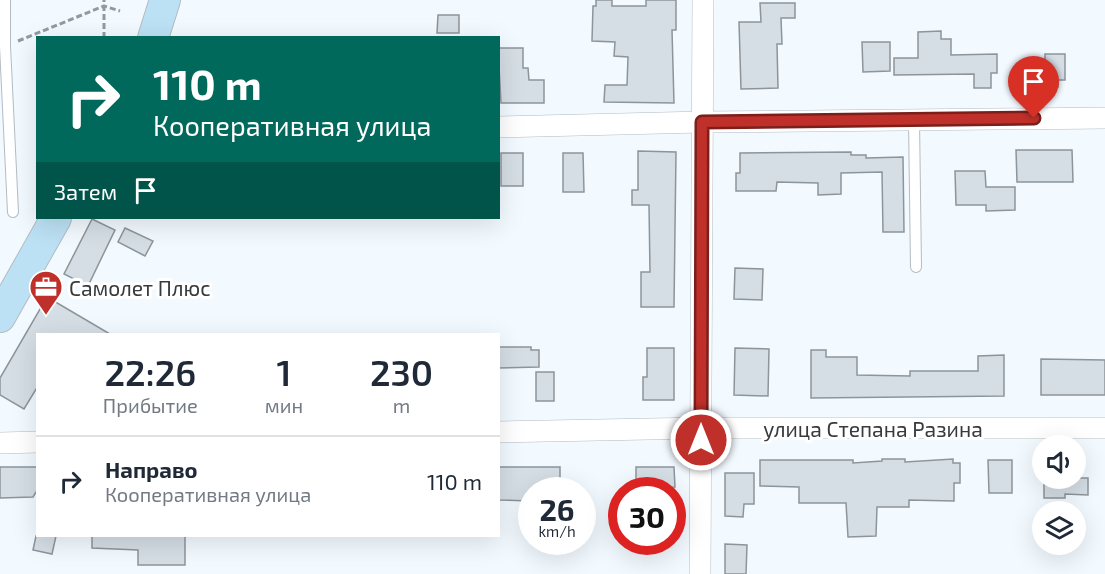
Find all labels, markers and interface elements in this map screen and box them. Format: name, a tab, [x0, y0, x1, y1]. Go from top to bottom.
pin	[1008, 56, 1059, 118]
text: 110 m	[153, 58, 262, 108]
icon: right	[54, 60, 132, 138]
icon: arrive	[1017, 65, 1050, 98]
text: Кооперативная улица	[153, 109, 431, 141]
icon: arrive	[129, 174, 162, 207]
text: Затем	[54, 178, 117, 204]
office icon: Самолет Плюс	[28, 269, 64, 316]
place label: Самолет Плюс	[69, 275, 211, 300]
text: 22:26	[104, 350, 196, 393]
text: 1	[276, 350, 291, 393]
text: 230	[370, 350, 433, 393]
text: Прибытие	[103, 393, 198, 417]
text: мин	[265, 393, 303, 417]
text: m	[393, 393, 410, 417]
position arrow	[669, 408, 733, 472]
street label: улица Степана Разина	[763, 416, 983, 442]
map controls	[1032, 435, 1086, 555]
button: sound	[1032, 435, 1086, 489]
text: Направо	[105, 456, 198, 482]
icon: right	[54, 465, 87, 498]
text: 110 m	[427, 468, 482, 494]
speed limit sign: 30	[608, 477, 686, 555]
text: Кооперативная улица	[105, 482, 311, 506]
text: 26	[539, 491, 575, 527]
button: layers	[1032, 501, 1086, 555]
text: km/h	[538, 522, 576, 540]

